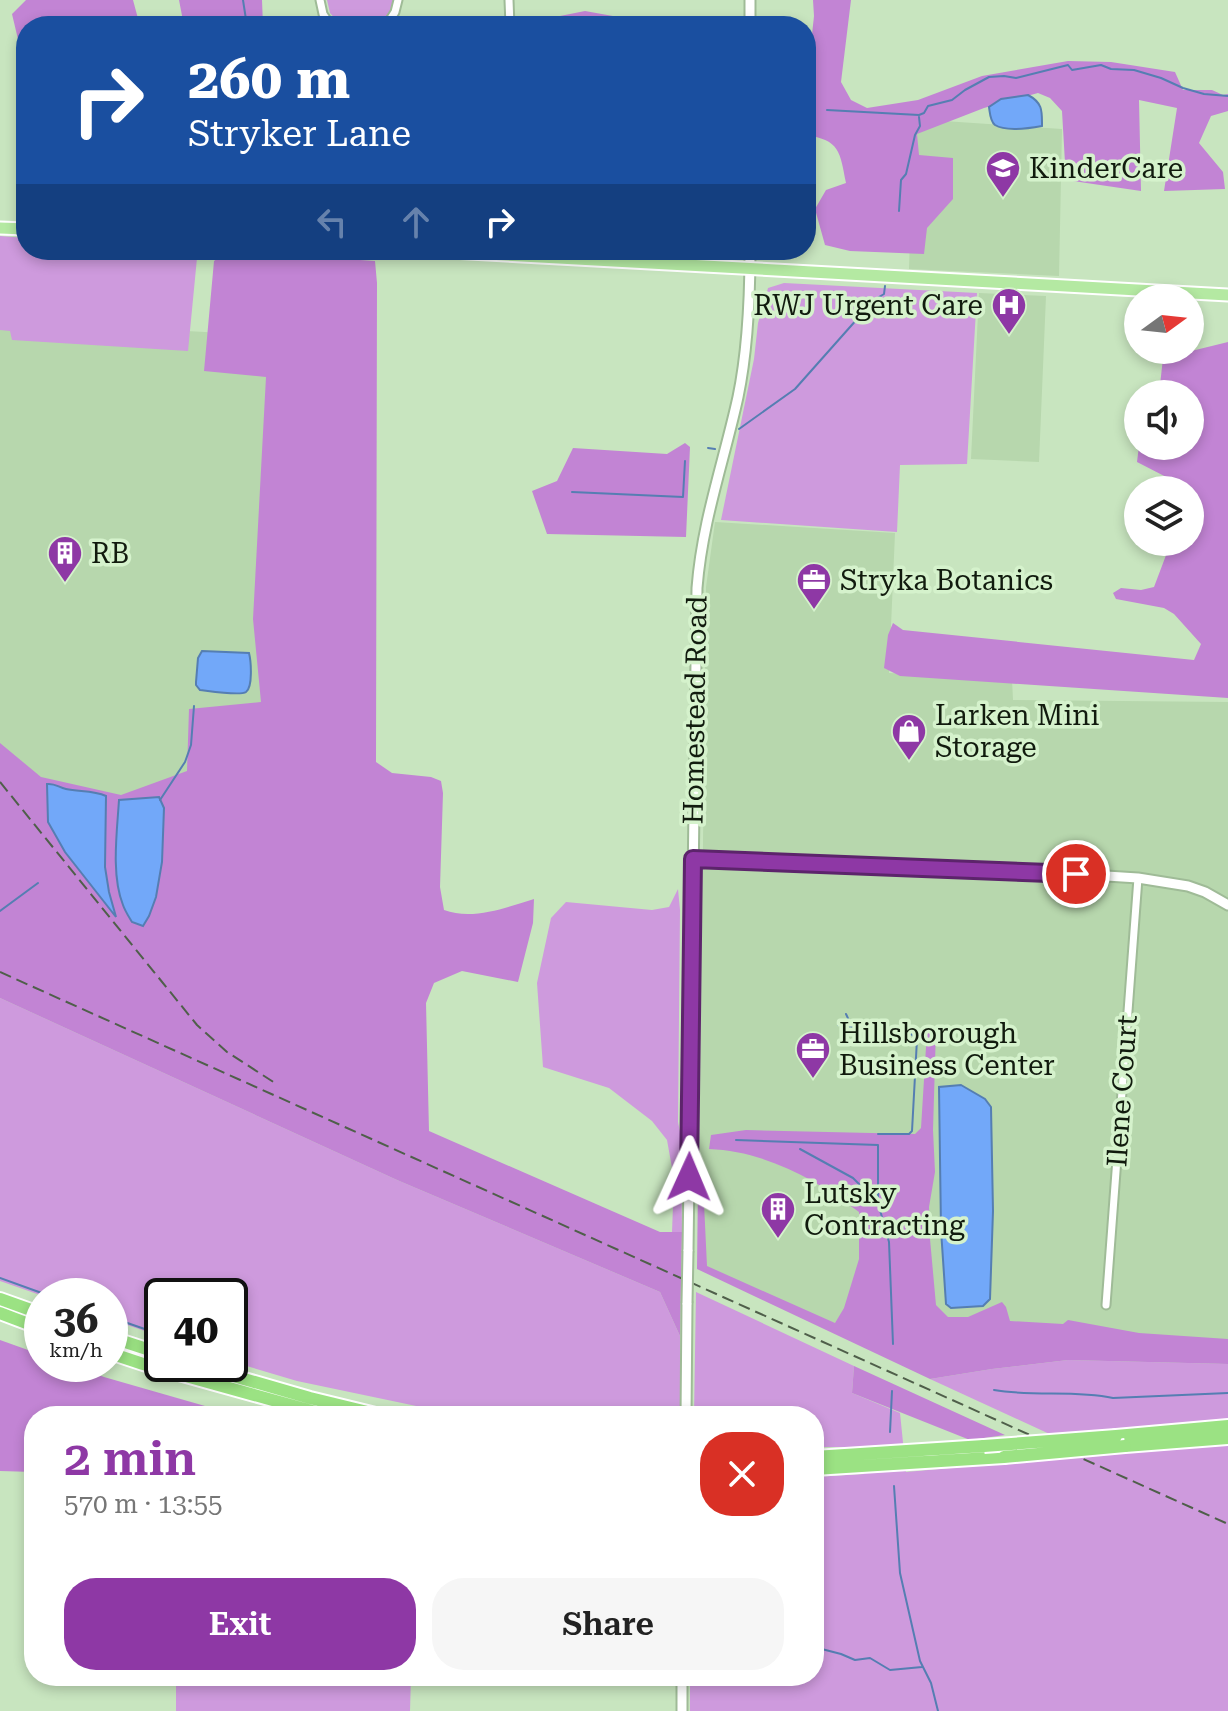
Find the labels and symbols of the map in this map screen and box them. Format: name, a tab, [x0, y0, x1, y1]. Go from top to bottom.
school or university icon: KinderCare	[984, 149, 1022, 199]
place label: KinderCare	[1029, 152, 1183, 185]
north arrow	[1124, 284, 1204, 364]
hospital icon: RWJ Urgent Care	[990, 286, 1028, 336]
place label: RWJ Urgent Care	[753, 289, 983, 322]
building icon: RB	[46, 534, 84, 584]
place label: RB	[91, 537, 129, 570]
office icon: Stryka Botanics	[795, 561, 833, 611]
place label: Stryka Botanics	[840, 564, 1053, 597]
street label: Homestead Road	[677, 595, 713, 825]
place label: Larken Mini Storage	[935, 699, 1099, 764]
shop icon: Larken Mini Storage	[890, 712, 928, 762]
pin	[1042, 840, 1110, 908]
street label: Ilene Court	[1100, 1014, 1144, 1168]
place label: Hillsborough Business Center	[839, 1017, 1055, 1082]
office icon: Hillsborough Business Center	[794, 1030, 832, 1080]
position arrow	[647, 1135, 731, 1219]
place label: Lutsky Contracting	[804, 1177, 965, 1242]
building icon: Lutsky Contracting	[759, 1190, 797, 1240]
speed limit sign: 40	[144, 1278, 248, 1382]

